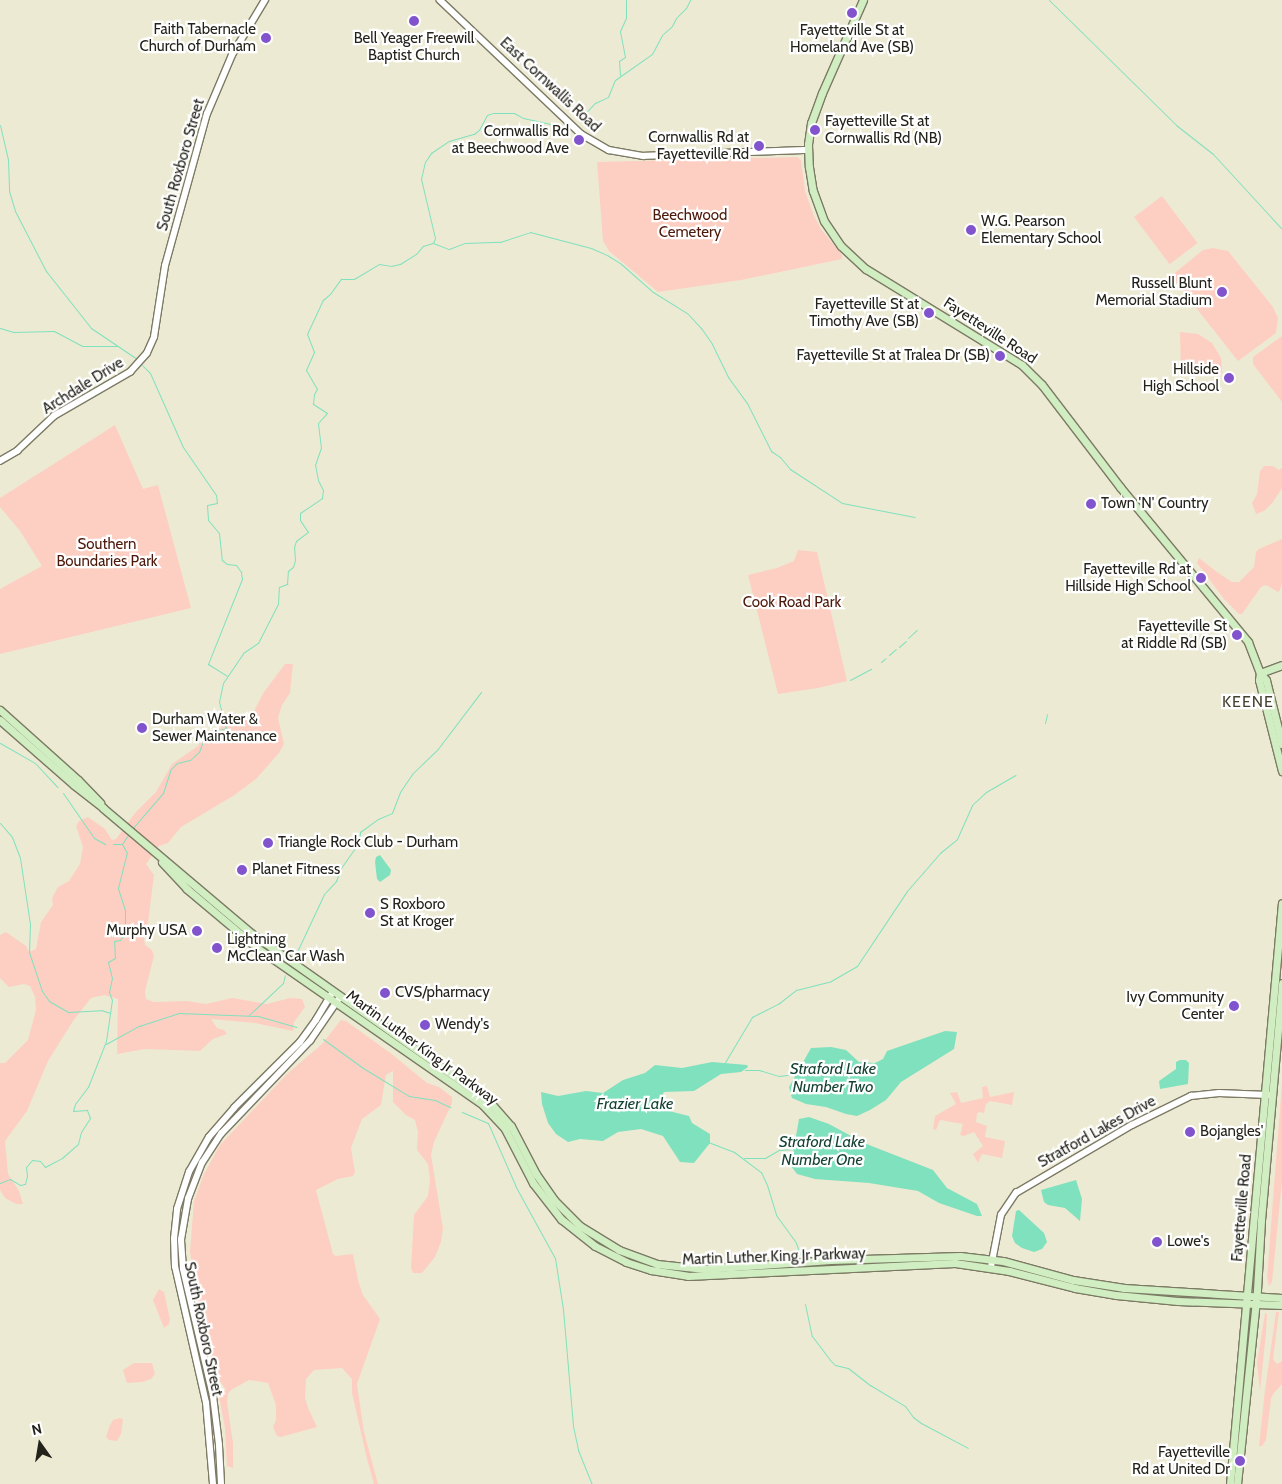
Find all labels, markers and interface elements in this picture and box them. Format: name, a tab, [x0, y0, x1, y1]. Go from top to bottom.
marker: Fayetteville St at Homeland Ave (SB)	[846, 7, 858, 19]
marker: Bell Yeager Freewill Baptist Church	[408, 15, 420, 27]
place label: Faith Tabernacle Church of Durham	[139, 20, 256, 55]
place label: Fayetteville St at Homeland Ave (SB)	[790, 21, 914, 56]
place label: Bell Yeager Freewill Baptist Church	[354, 29, 474, 64]
marker: Faith Tabernacle Church of Durham	[260, 32, 272, 44]
street label: East Cornwallis Road	[496, 34, 604, 136]
street label: South Roxboro Street	[154, 97, 208, 233]
place label: Fayetteville St at Cornwallis Rd (NB)	[825, 112, 942, 147]
place label: Cornwallis Rd at Beechwood Ave	[452, 122, 569, 157]
marker: Fayetteville St at Cornwallis Rd (NB)	[809, 124, 821, 136]
place label: Cornwallis Rd at Fayetteville Rd	[648, 128, 749, 163]
marker: Cornwallis Rd at Beechwood Ave	[573, 134, 585, 146]
marker: Cornwallis Rd at Fayetteville Rd	[753, 140, 765, 152]
park label: Beechwood Cemetery	[653, 206, 727, 241]
place label: W.G. Pearson Elementary School	[981, 212, 1101, 247]
marker: W.G. Pearson Elementary School	[965, 224, 977, 236]
place label: Russell Blunt Memorial Stadium	[1096, 274, 1212, 309]
marker: Russell Blunt Memorial Stadium	[1216, 286, 1228, 298]
street label: Fayetteville Road	[940, 294, 1040, 368]
place label: Fayetteville St at Timothy Ave (SB)	[809, 295, 919, 330]
marker: Fayetteville St at Timothy Ave (SB)	[923, 307, 935, 319]
place label: Fayetteville St at Tralea Dr (SB)	[797, 347, 990, 365]
marker: Fayetteville St at Tralea Dr (SB)	[994, 350, 1006, 362]
street label: Archdale Drive	[39, 354, 127, 418]
place label: Hillside High School	[1143, 360, 1219, 395]
marker: Hillside High School	[1223, 372, 1235, 384]
place label: Town 'N' Country	[1101, 495, 1208, 513]
marker: Town 'N' Country	[1085, 498, 1097, 510]
park label: Southern Boundaries Park	[56, 535, 158, 570]
place label: Fayetteville Rd at Hillside High School	[1065, 560, 1191, 595]
marker: Fayetteville Rd at Hillside High School	[1195, 572, 1207, 584]
park label: Cook Road Park	[743, 594, 841, 612]
place label: Fayetteville St at Riddle Rd (SB)	[1121, 617, 1227, 652]
marker: Fayetteville St at Riddle Rd (SB)	[1231, 629, 1243, 641]
district label: KEENE	[1221, 692, 1275, 712]
place label: Durham Water & Sewer Maintenance	[152, 710, 277, 745]
marker: Durham Water & Sewer Maintenance	[136, 722, 148, 734]
place label: Triangle Rock Club - Durham	[278, 834, 458, 852]
marker: Triangle Rock Club - Durham	[262, 837, 274, 849]
place label: Planet Fitness	[252, 861, 340, 879]
marker: Planet Fitness	[236, 864, 248, 876]
place label: S Roxboro St at Kroger	[380, 895, 454, 930]
marker: S Roxboro St at Kroger	[364, 907, 376, 919]
place label: Murphy USA	[106, 922, 187, 940]
marker: Murphy USA	[191, 925, 203, 937]
place label: Lightning McClean Car Wash	[227, 930, 345, 965]
marker: Lightning McClean Car Wash	[211, 942, 223, 954]
place label: CVS/pharmacy	[395, 984, 490, 1002]
street label: Martin Luther King Jr Parkway	[342, 987, 502, 1109]
marker: CVS/pharmacy	[379, 987, 391, 999]
place label: Ivy Community Center	[1126, 988, 1224, 1023]
marker: Ivy Community Center	[1228, 1000, 1240, 1012]
place label: Wendy's	[435, 1016, 489, 1034]
marker: Wendy's	[419, 1019, 431, 1031]
water label: Straford Lake Number Two	[790, 1059, 876, 1097]
street label: Stratford Lakes Drive	[1035, 1092, 1159, 1172]
water label: Frazier Lake	[597, 1094, 673, 1114]
place label: Bojangles'	[1200, 1123, 1263, 1141]
marker: Bojangles'	[1184, 1126, 1196, 1138]
water label: Straford Lake Number One	[779, 1132, 865, 1170]
street label: Fayetteville Road	[1228, 1154, 1256, 1262]
place label: Lowe's	[1167, 1233, 1209, 1251]
marker: Lowe's	[1151, 1236, 1163, 1248]
street label: Martin Luther King Jr Parkway	[682, 1245, 866, 1269]
street label: South Roxboro Street	[180, 1260, 226, 1398]
north arrow	[15, 1419, 65, 1469]
text: N	[30, 1420, 43, 1439]
place label: Fayetteville Rd at United Dr	[1132, 1443, 1230, 1478]
marker: Fayetteville Rd at United Dr	[1234, 1455, 1246, 1467]

